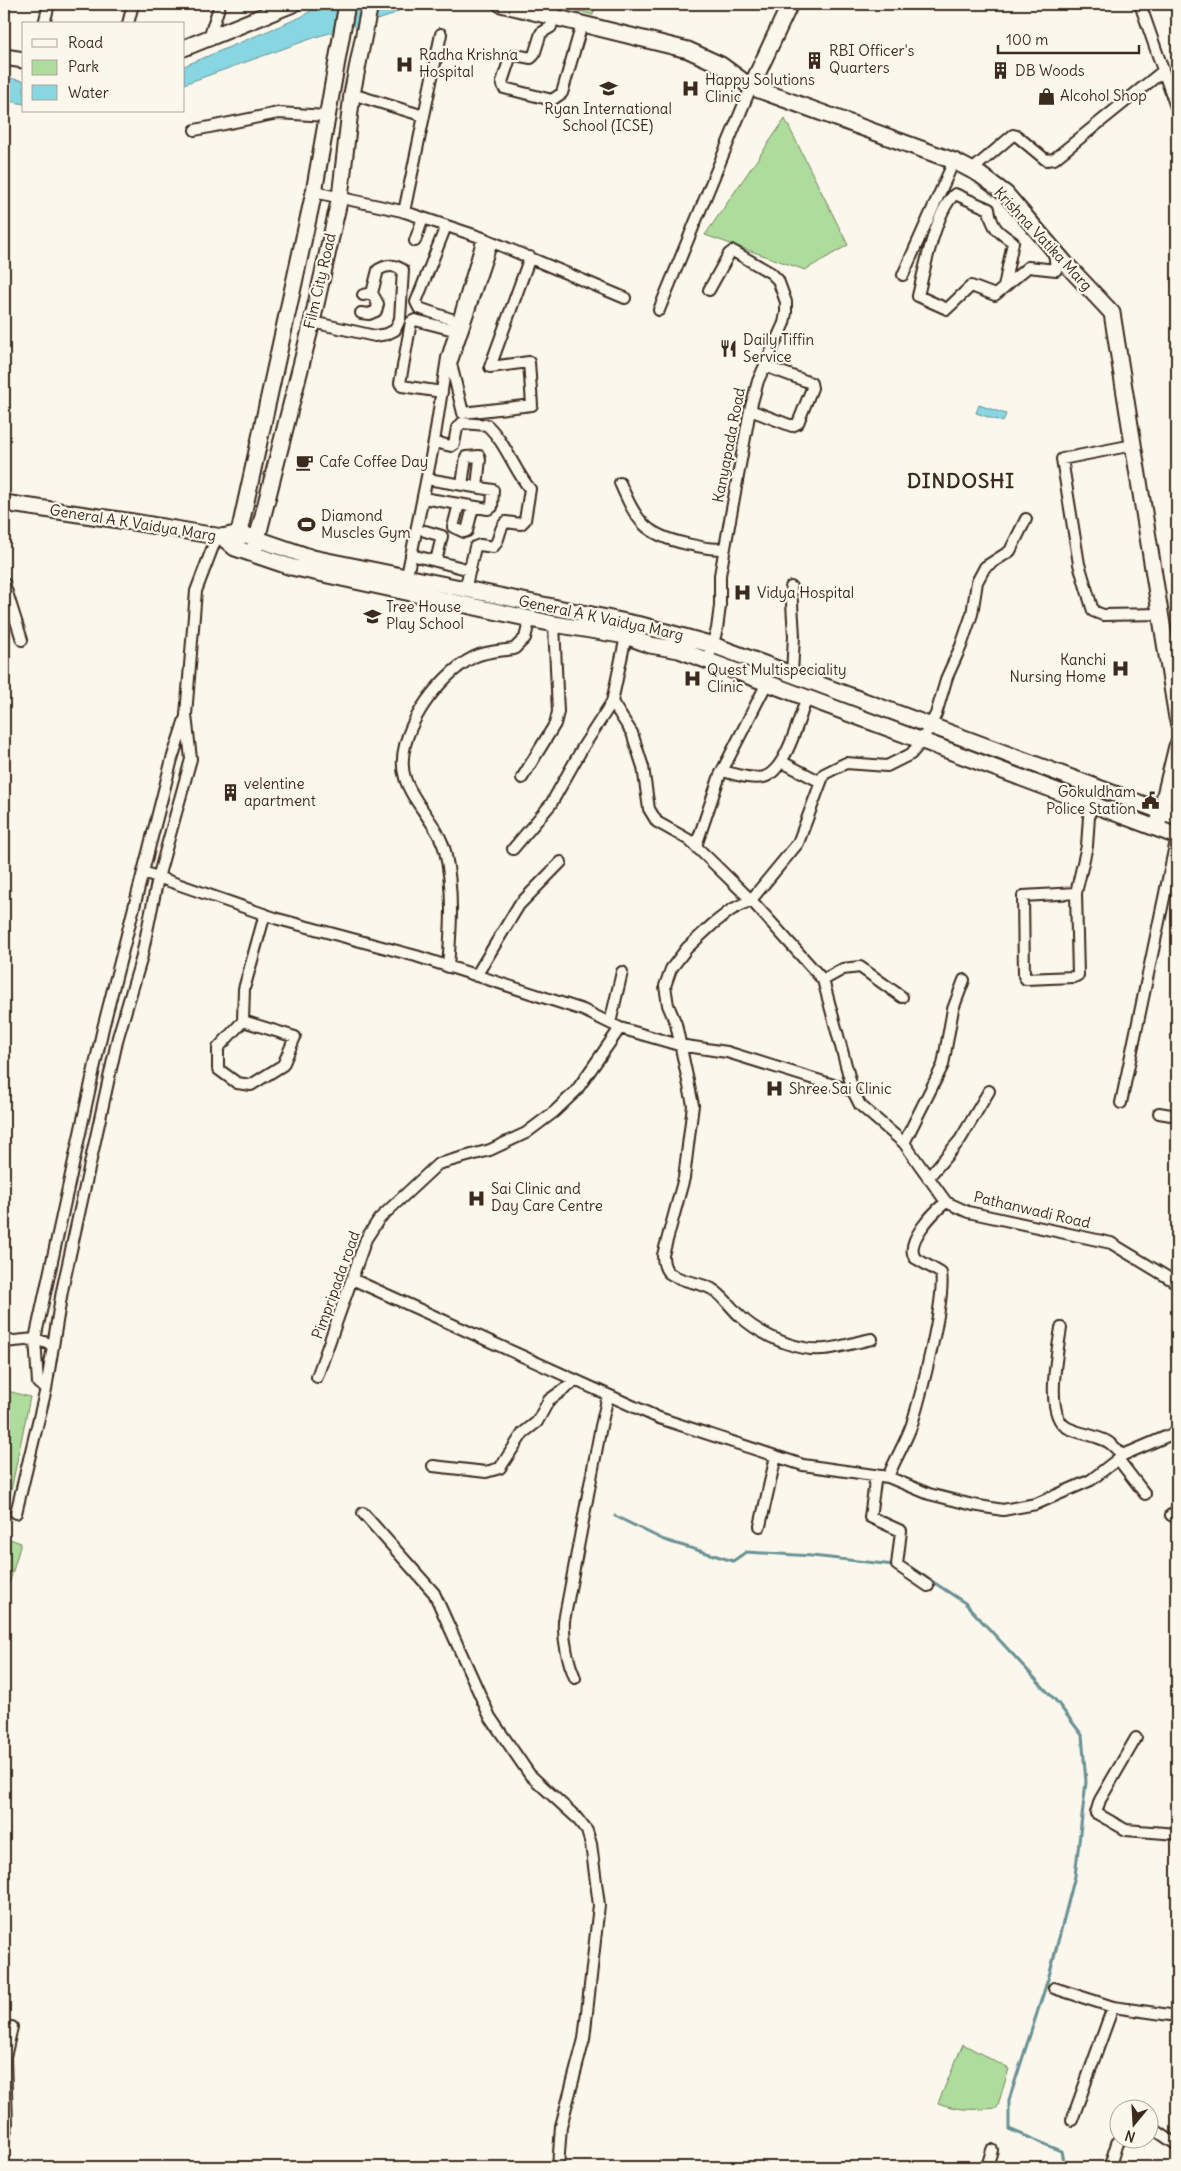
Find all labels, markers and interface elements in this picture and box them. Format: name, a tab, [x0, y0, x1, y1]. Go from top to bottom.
legend	[22, 22, 185, 112]
scale bar	[998, 22, 1140, 54]
text: 100 m	[1006, 30, 1048, 49]
text: Road	[68, 33, 103, 52]
place label: RBI Officer's Quarters	[829, 41, 915, 77]
place label: Radha Krishna Hospital	[419, 45, 518, 81]
building icon: RBI Officer's Quarters	[805, 50, 825, 70]
hospital icon: Radha Krishna Hospital	[395, 54, 415, 74]
text: Park	[68, 57, 99, 76]
building icon: DB Woods	[991, 61, 1011, 81]
place label: DB Woods	[1015, 61, 1085, 80]
place label: Happy Solutions Clinic	[705, 70, 815, 106]
school or university icon: Ryan International School (ICSE)	[598, 78, 618, 98]
hospital icon: Happy Solutions Clinic	[681, 79, 701, 99]
text: Water	[68, 83, 109, 102]
shop icon: Alcohol Shop	[1036, 86, 1056, 106]
place label: Alcohol Shop	[1060, 86, 1147, 105]
place label: Ryan International School (ICSE)	[544, 99, 672, 135]
street label: Krishna Vatika Marg	[990, 183, 1096, 295]
street label: Film City Road	[299, 231, 340, 331]
place label: Daily Tiffin Service	[743, 330, 814, 366]
restaurant icon: Daily Tiffin Service	[719, 339, 739, 359]
street label: Kanyapada Road	[708, 386, 749, 504]
cafe icon: Cafe Coffee Day	[295, 452, 315, 472]
place label: Cafe Coffee Day	[319, 452, 428, 471]
district label: DINDOSHI	[907, 468, 1015, 493]
street label: General A K Vaidya Marg	[48, 500, 218, 545]
place label: Diamond Muscles Gym	[321, 506, 411, 542]
sports icon: Diamond Muscles Gym	[297, 515, 317, 535]
hospital icon: Vidya Hospital	[733, 583, 753, 603]
place label: Vidya Hospital	[757, 583, 854, 602]
street label: General A K Vaidya Marg	[517, 591, 685, 644]
place label: Tree House Play School	[386, 597, 464, 633]
school or university icon: Tree House Play School	[362, 606, 382, 626]
place label: Kanchi Nursing Home	[1010, 650, 1106, 686]
hospital icon: Kanchi Nursing Home	[1110, 659, 1130, 679]
place label: Quest Multispeciality Clinic	[707, 660, 846, 696]
hospital icon: Quest Multispeciality Clinic	[683, 669, 703, 689]
place label: velentine apartment	[244, 774, 316, 810]
place label: Gokuldham Police Station	[1046, 782, 1136, 818]
building icon: velentine apartment	[220, 783, 240, 803]
public building icon: Gokuldham Police Station	[1140, 791, 1160, 811]
hospital icon: Shree Sai Clinic	[765, 1079, 785, 1099]
place label: Shree Sai Clinic	[789, 1079, 892, 1098]
place label: Sai Clinic and Day Care Centre	[491, 1179, 603, 1215]
street label: Pathanwadi Road	[972, 1187, 1093, 1232]
hospital icon: Sai Clinic and Day Care Centre	[467, 1188, 487, 1208]
street label: Pimpripada road	[307, 1228, 364, 1341]
north arrow	[1108, 2098, 1158, 2148]
text: N	[1123, 2126, 1137, 2146]

